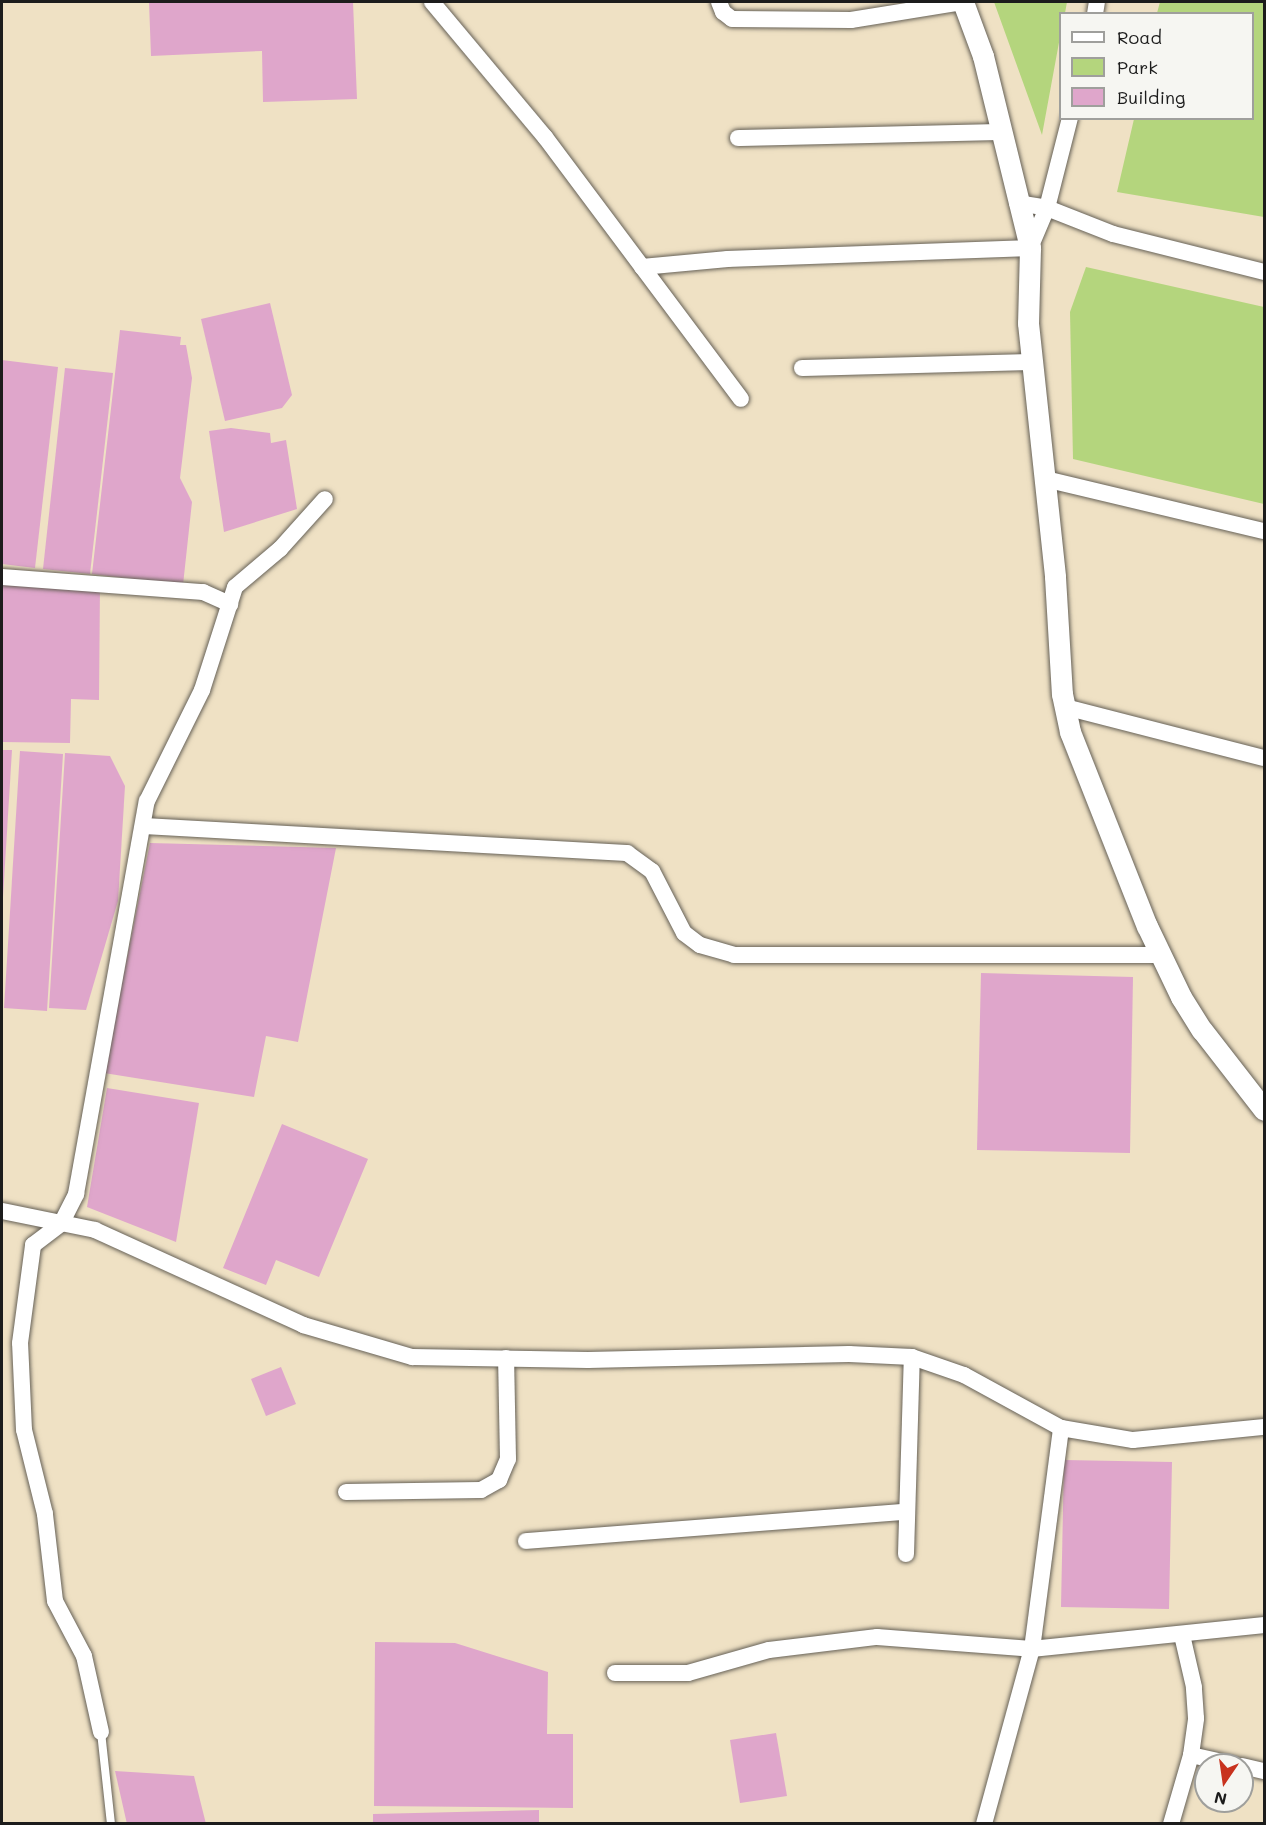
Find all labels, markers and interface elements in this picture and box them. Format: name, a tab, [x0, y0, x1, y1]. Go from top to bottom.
legend	[1059, 12, 1254, 120]
text: Road	[1117, 25, 1162, 49]
text: Park	[1117, 55, 1158, 79]
text: Building	[1117, 85, 1185, 109]
north arrow	[1194, 1753, 1254, 1813]
text: N	[1212, 1787, 1229, 1811]

